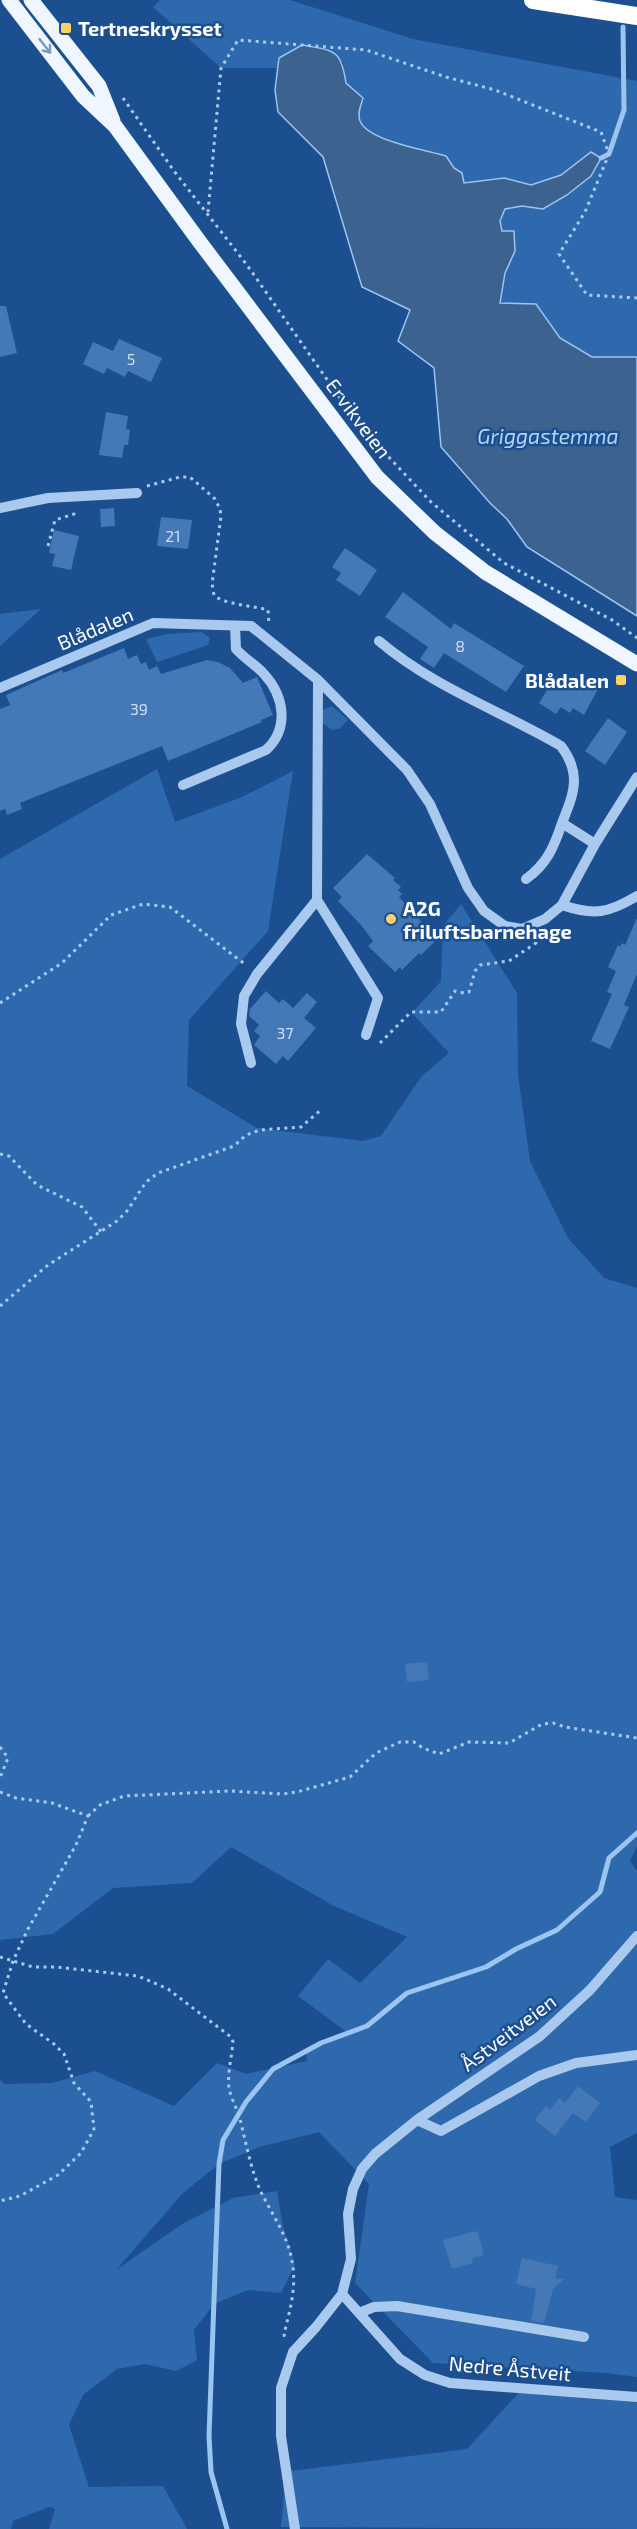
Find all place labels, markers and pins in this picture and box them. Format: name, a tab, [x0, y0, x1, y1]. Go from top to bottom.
place label: Tertneskrysset	[78, 16, 222, 41]
marker: Tertneskrysset	[59, 21, 73, 35]
place label: Blådalen	[525, 668, 609, 692]
marker: Blådalen	[614, 673, 628, 687]
place label: A2G friluftsbarnehage	[403, 896, 572, 943]
marker: A2G friluftsbarnehage	[384, 912, 398, 926]

